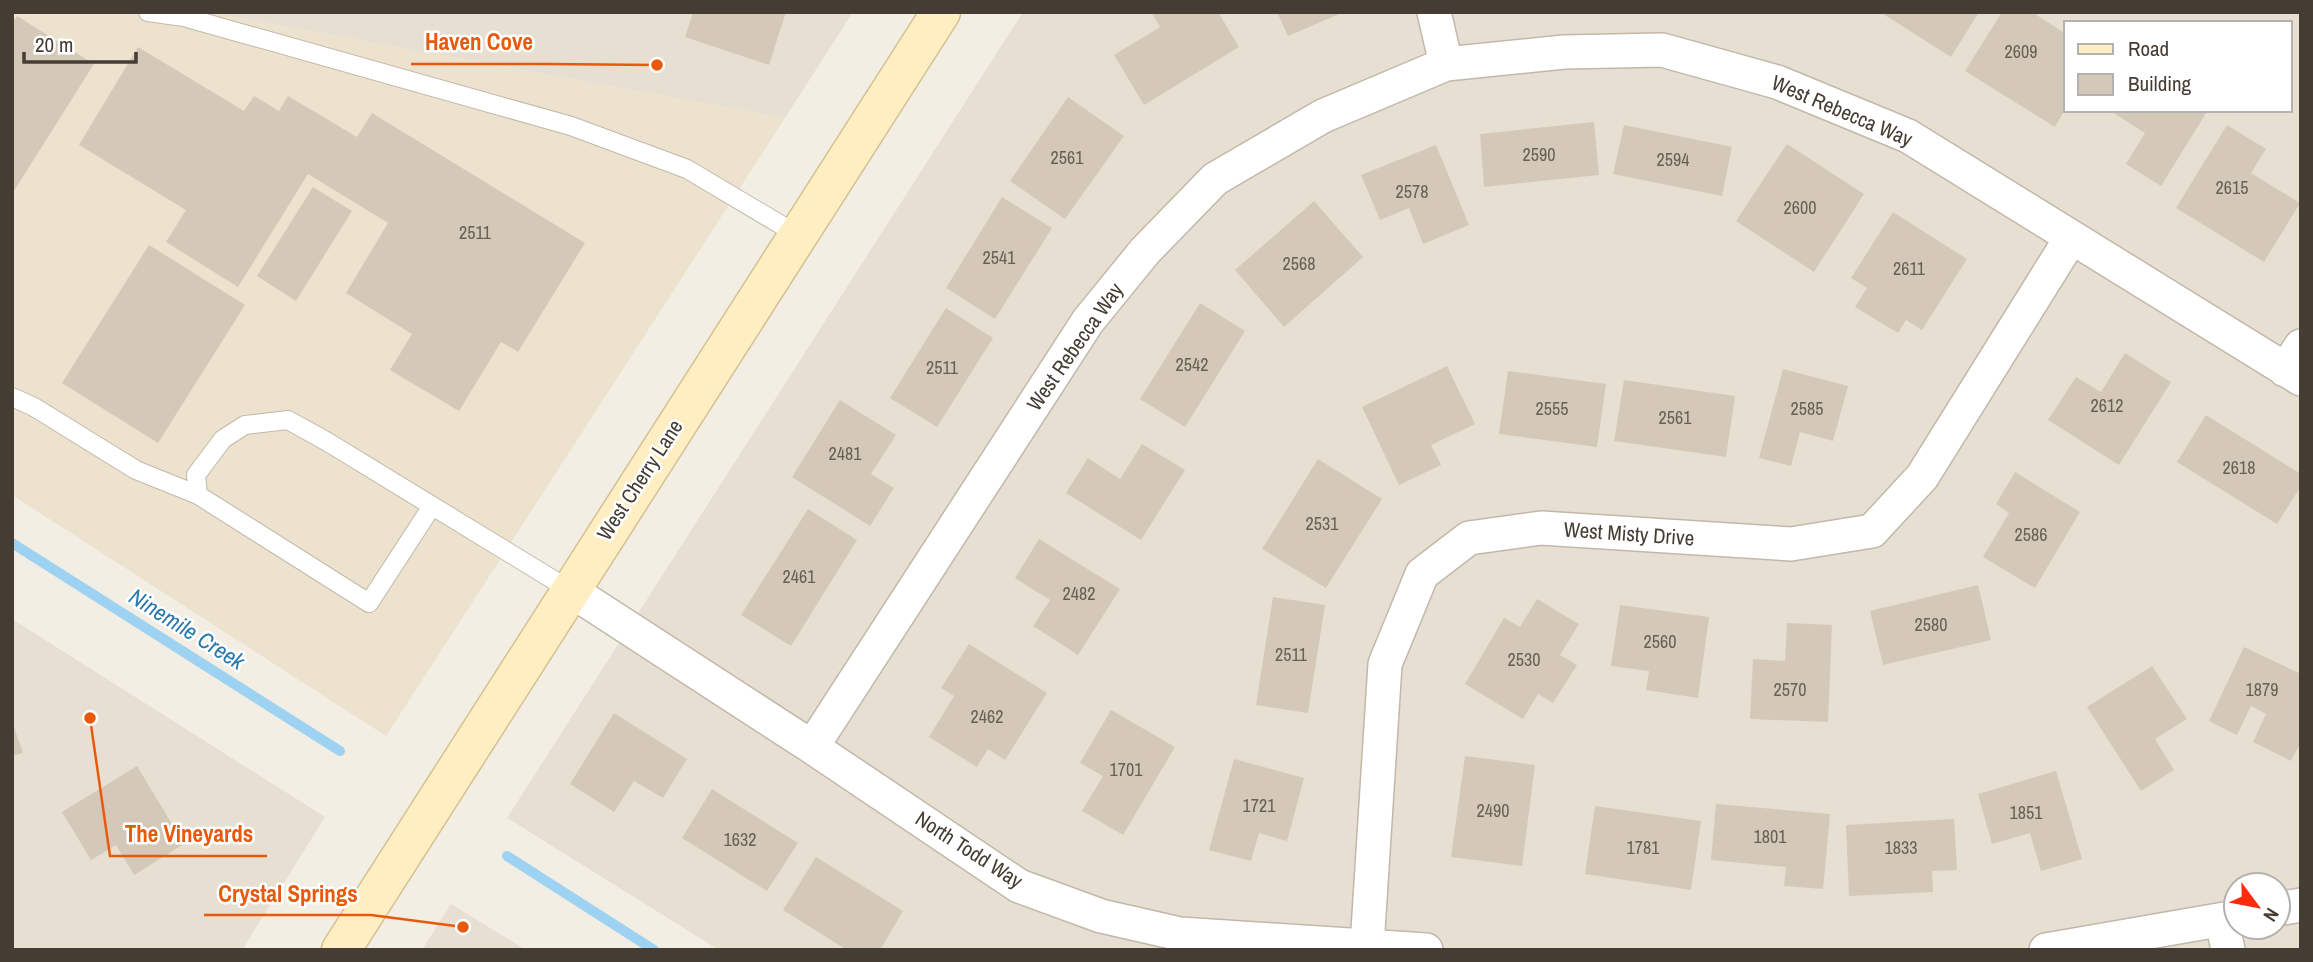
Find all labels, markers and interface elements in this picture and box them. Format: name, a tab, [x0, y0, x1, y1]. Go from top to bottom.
callout: Haven Cove	[411, 20, 547, 64]
scale bar	[24, 21, 136, 65]
legend	[2064, 21, 2292, 112]
text: Haven Cove	[425, 26, 533, 57]
text: 20 m	[35, 30, 73, 59]
text: Road	[2128, 34, 2169, 63]
house number: 2609	[2005, 39, 2037, 64]
street label: West Rebecca Way	[1767, 68, 1917, 153]
text: Building	[2128, 69, 2192, 98]
house number: 2590	[1523, 142, 1555, 167]
house number: 2561	[1051, 145, 1084, 170]
house number: 2594	[1657, 147, 1689, 172]
house number: 2615	[2216, 175, 2248, 200]
house number: 2578	[1396, 179, 1428, 204]
house number: 2600	[1784, 195, 1816, 220]
house number: 2511	[459, 220, 492, 245]
house number: 2541	[983, 245, 1016, 270]
house number: 2568	[1283, 251, 1315, 276]
house number: 2611	[1893, 256, 1926, 281]
street label: West Rebecca Way	[1020, 277, 1130, 417]
house number: 2542	[1176, 352, 1208, 377]
house number: 2511	[926, 355, 959, 380]
house number: 2612	[2091, 393, 2123, 418]
house number: 2555	[1536, 396, 1568, 421]
house number: 2585	[1791, 396, 1823, 421]
house number: 2561	[1659, 405, 1692, 430]
street label: West Cherry Lane	[590, 414, 689, 546]
house number: 2481	[829, 441, 862, 466]
house number: 2618	[2223, 455, 2255, 480]
house number: 2531	[1306, 511, 1339, 536]
street label: West Misty Drive	[1563, 514, 1695, 553]
house number: 2586	[2015, 522, 2047, 547]
house number: 2461	[783, 564, 816, 589]
water label: Ninemile Creek	[123, 581, 252, 677]
house number: 2482	[1063, 581, 1095, 606]
house number: 2580	[1915, 612, 1947, 637]
house number: 2560	[1644, 629, 1676, 654]
house number: 2511	[1275, 642, 1308, 667]
house number: 2530	[1508, 647, 1540, 672]
house number: 2570	[1774, 677, 1806, 702]
house number: 1879	[2246, 677, 2278, 702]
house number: 2462	[971, 704, 1003, 729]
house number: 1701	[1110, 757, 1143, 782]
house number: 1721	[1243, 793, 1276, 818]
house number: 2490	[1477, 798, 1509, 823]
house number: 1851	[2010, 800, 2043, 825]
street label: North Todd Way	[910, 804, 1029, 895]
callout: The Vineyards	[110, 812, 267, 856]
text: The Vineyards	[125, 818, 253, 849]
house number: 1801	[1754, 824, 1787, 849]
house number: 1632	[724, 827, 756, 852]
house number: 1781	[1627, 835, 1660, 860]
house number: 1833	[1885, 835, 1917, 860]
callout: Crystal Springs	[204, 871, 371, 915]
north arrow	[2222, 871, 2292, 941]
text: Crystal Springs	[218, 878, 358, 909]
text: N	[2257, 903, 2285, 927]

